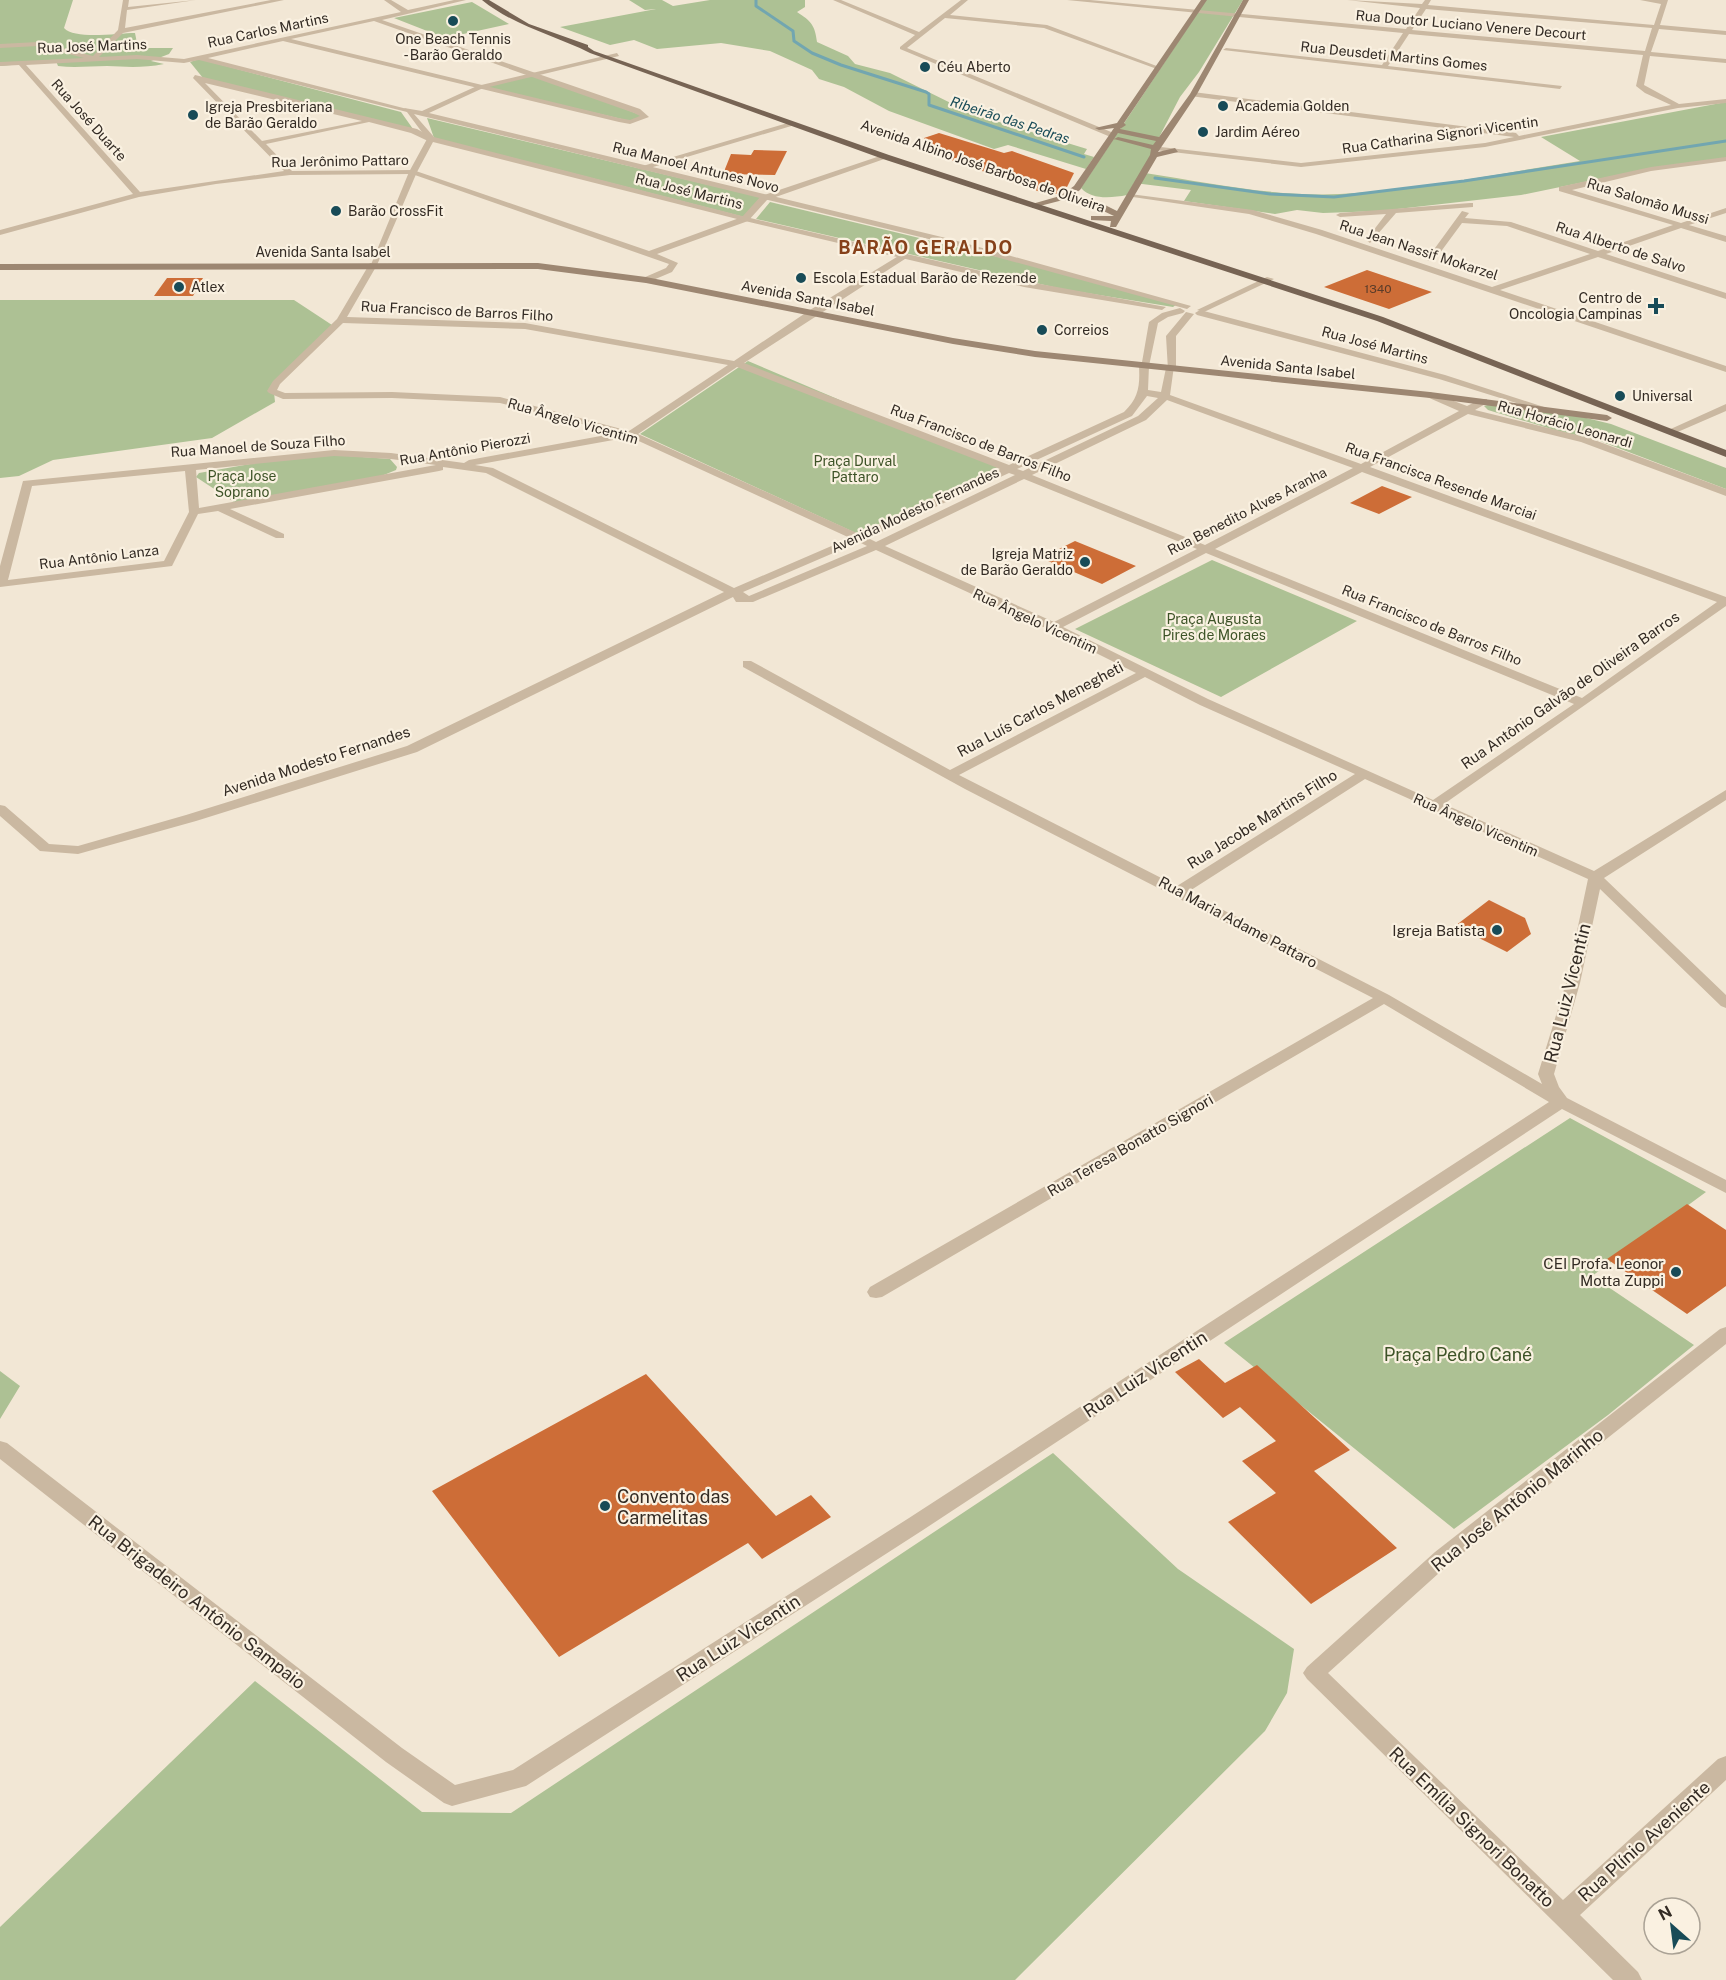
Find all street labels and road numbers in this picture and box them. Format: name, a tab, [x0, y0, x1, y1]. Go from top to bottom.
street label: Rua Doutor Luciano Venere Decourt	[1355, 7, 1587, 43]
street label: Rua Carlos Martins	[206, 9, 330, 51]
street label: Rua José Martins	[37, 36, 147, 56]
street label: Rua Deusdeti Martins Gomes	[1300, 38, 1488, 74]
street label: Rua José Duarte	[48, 76, 130, 164]
street label: Rua Catharina Signori Vicentin	[1341, 113, 1539, 157]
street label: Avenida Albino José Barbosa de Oliveira	[859, 116, 1107, 216]
street label: Rua Manoel Antunes Novo	[611, 139, 781, 195]
street label: Rua Jerônimo Pattaro	[271, 152, 409, 170]
street label: Rua José Martins	[634, 170, 744, 212]
street label: Rua Salomão Mussi	[1585, 175, 1711, 227]
street label: Rua Jean Nassif Mokarzel	[1338, 217, 1500, 283]
street label: Rua Alberto de Salvo	[1554, 218, 1688, 276]
street label: Avenida Santa Isabel	[255, 244, 391, 260]
street label: Avenida Santa Isabel	[740, 277, 876, 319]
street label: Rua Francisco de Barros Filho	[360, 298, 554, 324]
street label: Rua José Martins	[1320, 323, 1430, 367]
street label: Avenida Santa Isabel	[1220, 352, 1356, 382]
street label: Rua Ângelo Vicentim	[506, 394, 640, 447]
street label: Rua Horácio Leonardi	[1496, 397, 1634, 451]
street label: Rua Francisco de Barros Filho	[888, 401, 1074, 485]
street label: Rua Antônio Pierozzi	[398, 430, 532, 468]
street label: Rua Manoel de Souza Filho	[170, 432, 346, 460]
street label: Rua Francisca Resende Marciai	[1343, 439, 1539, 523]
street label: Avenida Modesto Fernandes	[828, 464, 1002, 556]
street label: Rua Benedito Alves Aranha	[1165, 464, 1329, 558]
street label: Rua Antônio Lanza	[38, 542, 160, 572]
street label: Rua Francisco de Barros Filho	[1340, 582, 1524, 669]
street label: Rua Ângelo Vicentim	[970, 584, 1100, 657]
street label: Rua Antônio Galvão de Oliveira Barros	[1458, 608, 1682, 772]
street label: Rua Luís Carlos Menegheti	[954, 658, 1126, 760]
street label: Avenida Modesto Fernandes	[220, 723, 412, 799]
street label: Rua Jacobe Martins Filho	[1184, 766, 1340, 872]
street label: Rua Ângelo Vicentim	[1411, 789, 1541, 860]
street label: Rua Maria Adame Pattaro	[1156, 873, 1320, 971]
street label: Rua Luiz Vicentin	[1539, 921, 1595, 1065]
street label: Rua Teresa Bonatto Signori	[1044, 1091, 1216, 1199]
street label: Rua Luiz Vicentin	[1079, 1326, 1211, 1422]
street label: Rua José Antônio Marinho	[1427, 1424, 1607, 1576]
street label: Rua Brigadeiro Antônio Sampaio	[84, 1511, 310, 1693]
street label: Rua Luiz Vicentin	[672, 1590, 804, 1686]
street label: Rua Emília Signori Bonatto	[1385, 1743, 1559, 1911]
street label: Rua Plínio Aveniente	[1574, 1776, 1714, 1906]

